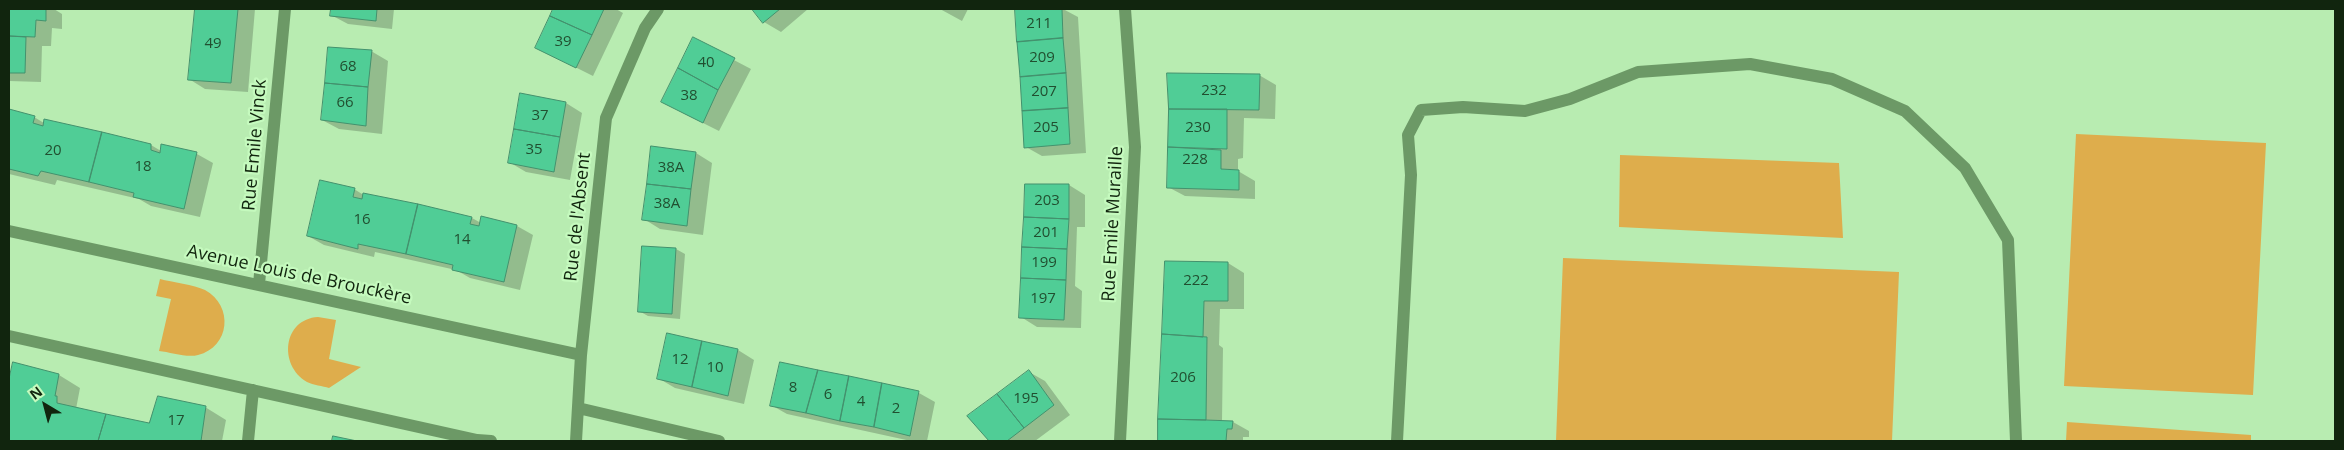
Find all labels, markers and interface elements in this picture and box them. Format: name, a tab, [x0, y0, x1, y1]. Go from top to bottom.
house number: 211	[1026, 15, 1052, 33]
house number: 39	[554, 33, 572, 51]
house number: 49	[204, 35, 222, 53]
house number: 209	[1029, 49, 1055, 67]
house number: 40	[697, 54, 715, 72]
house number: 68	[339, 58, 357, 76]
street label: Rue Emile Vinck	[238, 78, 272, 212]
house number: 232	[1201, 82, 1227, 100]
house number: 207	[1031, 83, 1057, 101]
house number: 38	[680, 87, 698, 105]
house number: 66	[336, 94, 354, 112]
house number: 37	[531, 107, 549, 125]
house number: 205	[1033, 119, 1059, 137]
house number: 230	[1185, 119, 1211, 137]
house number: 35	[525, 141, 543, 159]
house number: 20	[44, 142, 62, 160]
street label: Rue Emile Muraille	[1098, 146, 1128, 302]
street label: Rue de l'Absent	[560, 151, 596, 283]
house number: 228	[1182, 151, 1208, 169]
house number: 18	[134, 158, 152, 176]
house number: 38A	[658, 159, 684, 177]
house number: 203	[1034, 192, 1060, 210]
house number: 38A	[654, 195, 680, 213]
house number: 16	[353, 211, 371, 229]
house number: 201	[1033, 224, 1059, 242]
house number: 14	[453, 231, 471, 249]
street label: Avenue Louis de Brouckère	[185, 241, 413, 309]
house number: 199	[1031, 254, 1057, 272]
house number: 222	[1183, 272, 1209, 290]
house number: 197	[1030, 290, 1056, 308]
house number: 12	[671, 351, 689, 369]
house number: 10	[706, 359, 724, 377]
house number: 206	[1170, 369, 1196, 387]
house number: 8	[789, 379, 797, 397]
north arrow	[20, 380, 70, 430]
text: N	[25, 382, 46, 404]
house number: 6	[824, 386, 832, 404]
house number: 195	[1013, 390, 1039, 408]
house number: 4	[857, 393, 865, 411]
house number: 2	[892, 400, 900, 418]
house number: 17	[167, 412, 185, 430]

